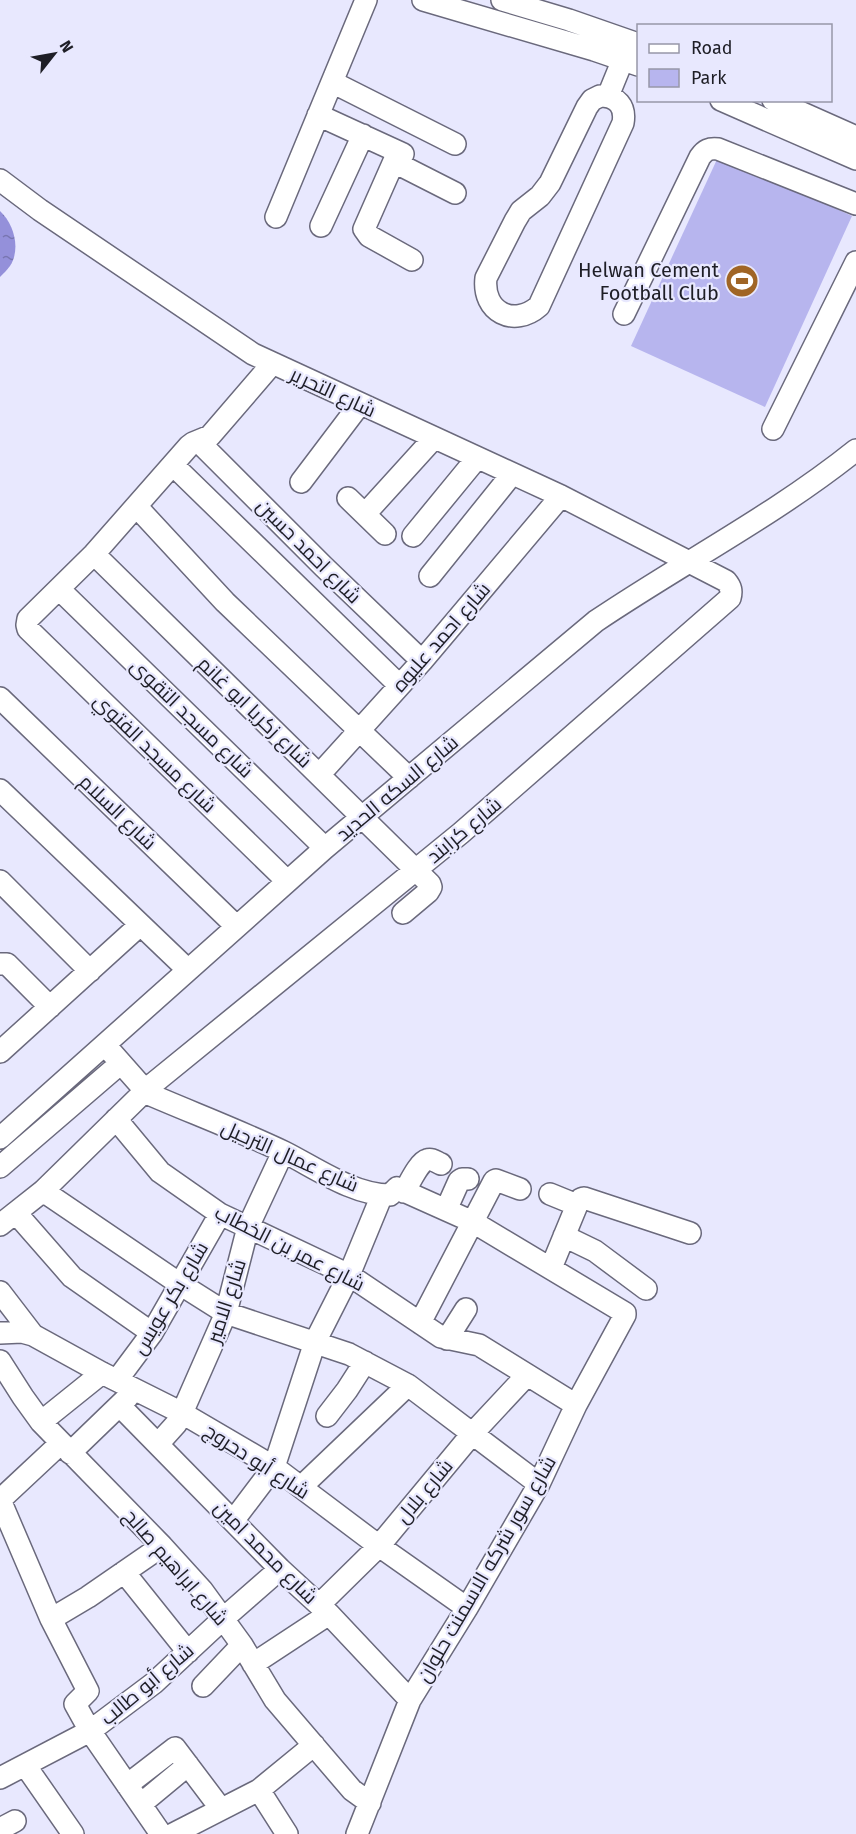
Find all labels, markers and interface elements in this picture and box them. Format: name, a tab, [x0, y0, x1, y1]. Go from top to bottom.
north arrow	[24, 24, 84, 84]
legend	[637, 24, 832, 102]
text: N	[56, 37, 77, 56]
text: Road	[691, 37, 733, 59]
text: Park	[691, 67, 727, 89]
place label: Helwan Cement Football Club	[578, 258, 720, 305]
sports icon: Helwan Cement Football Club	[724, 263, 760, 299]
street label: شارع التحرير	[285, 361, 380, 424]
street label: شارع احمد حسين	[250, 494, 366, 610]
street label: شارع احمد عليوه	[387, 577, 497, 698]
street label: شارع زكريا ابو غانم	[191, 651, 317, 774]
street label: شارع مسجد التقوى	[124, 653, 258, 784]
street label: شارع مسجد الفتوي	[86, 688, 221, 820]
street label: شارع السكه الحديد	[331, 730, 464, 848]
street label: شارع السلام	[73, 769, 162, 856]
street label: شارع كرابند	[422, 792, 507, 870]
street label: شارع عمال الترحيل	[217, 1115, 362, 1199]
street label: شارع عمر بن الخطاب	[210, 1200, 369, 1298]
street label: شارع بكر عويس	[127, 1237, 215, 1360]
street label: شارع الامير	[201, 1256, 253, 1348]
street label: شارع أبو دحروج	[199, 1418, 314, 1506]
street label: شارع سور شركه الاسمنت حلوان	[411, 1451, 563, 1688]
street label: شارع بلال	[390, 1454, 459, 1529]
street label: شارع محمد امين	[208, 1495, 323, 1610]
street label: شارع ابراهيم صالح	[117, 1504, 233, 1632]
street label: شارع أبو طالب	[96, 1638, 200, 1731]

